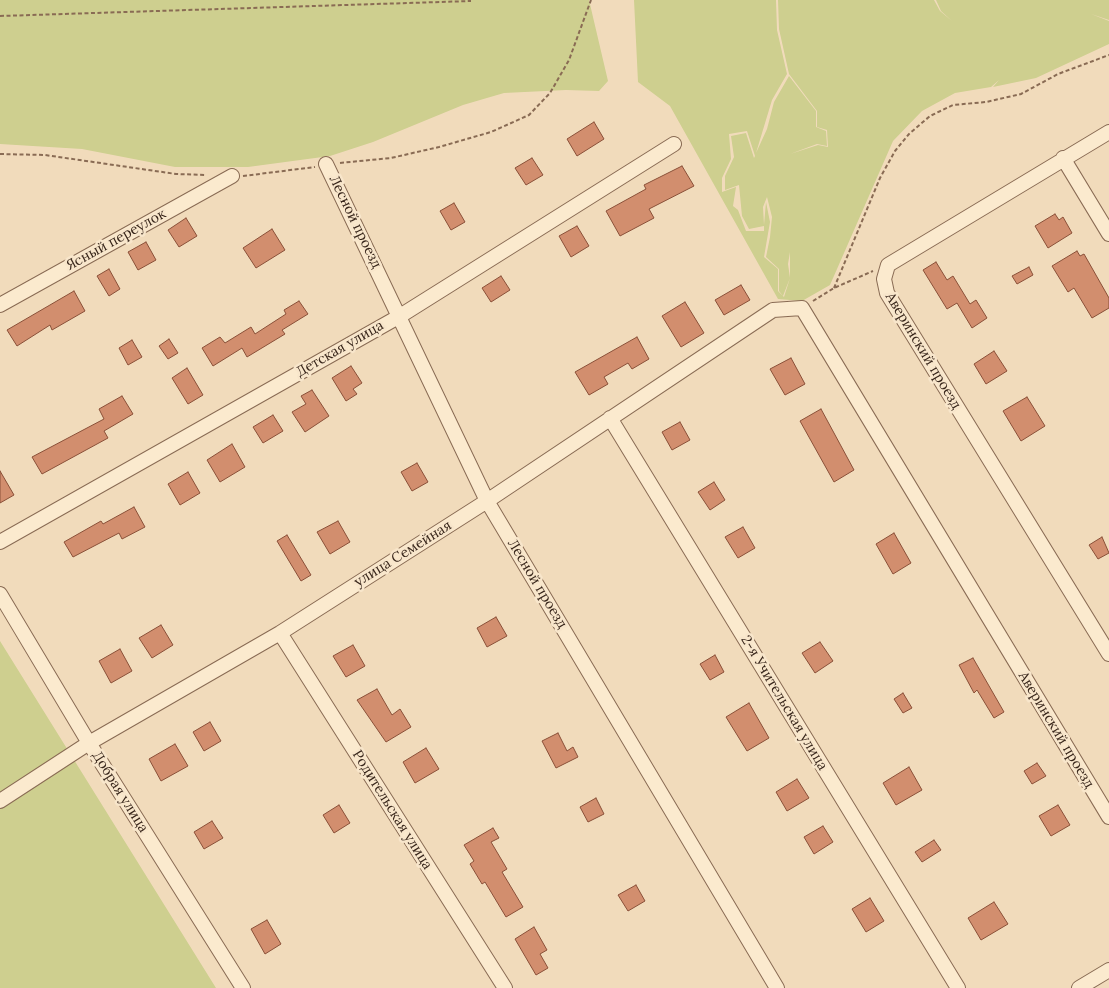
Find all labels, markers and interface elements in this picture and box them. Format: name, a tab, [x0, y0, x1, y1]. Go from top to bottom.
street label: Лесной проезд	[325, 173, 385, 271]
street label: Ясный переулок	[63, 206, 169, 274]
street label: Аверинский проезд	[882, 290, 964, 412]
street label: Детская улица	[293, 317, 387, 381]
street label: улица Семейная	[351, 517, 455, 591]
street label: Лесной проезд	[504, 536, 570, 632]
street label: 2-я Учительская улица	[737, 633, 831, 773]
street label: Аверинский проезд	[1015, 669, 1097, 791]
street label: Родительская улица	[348, 747, 436, 873]
street label: Добрая улица	[88, 748, 152, 836]

